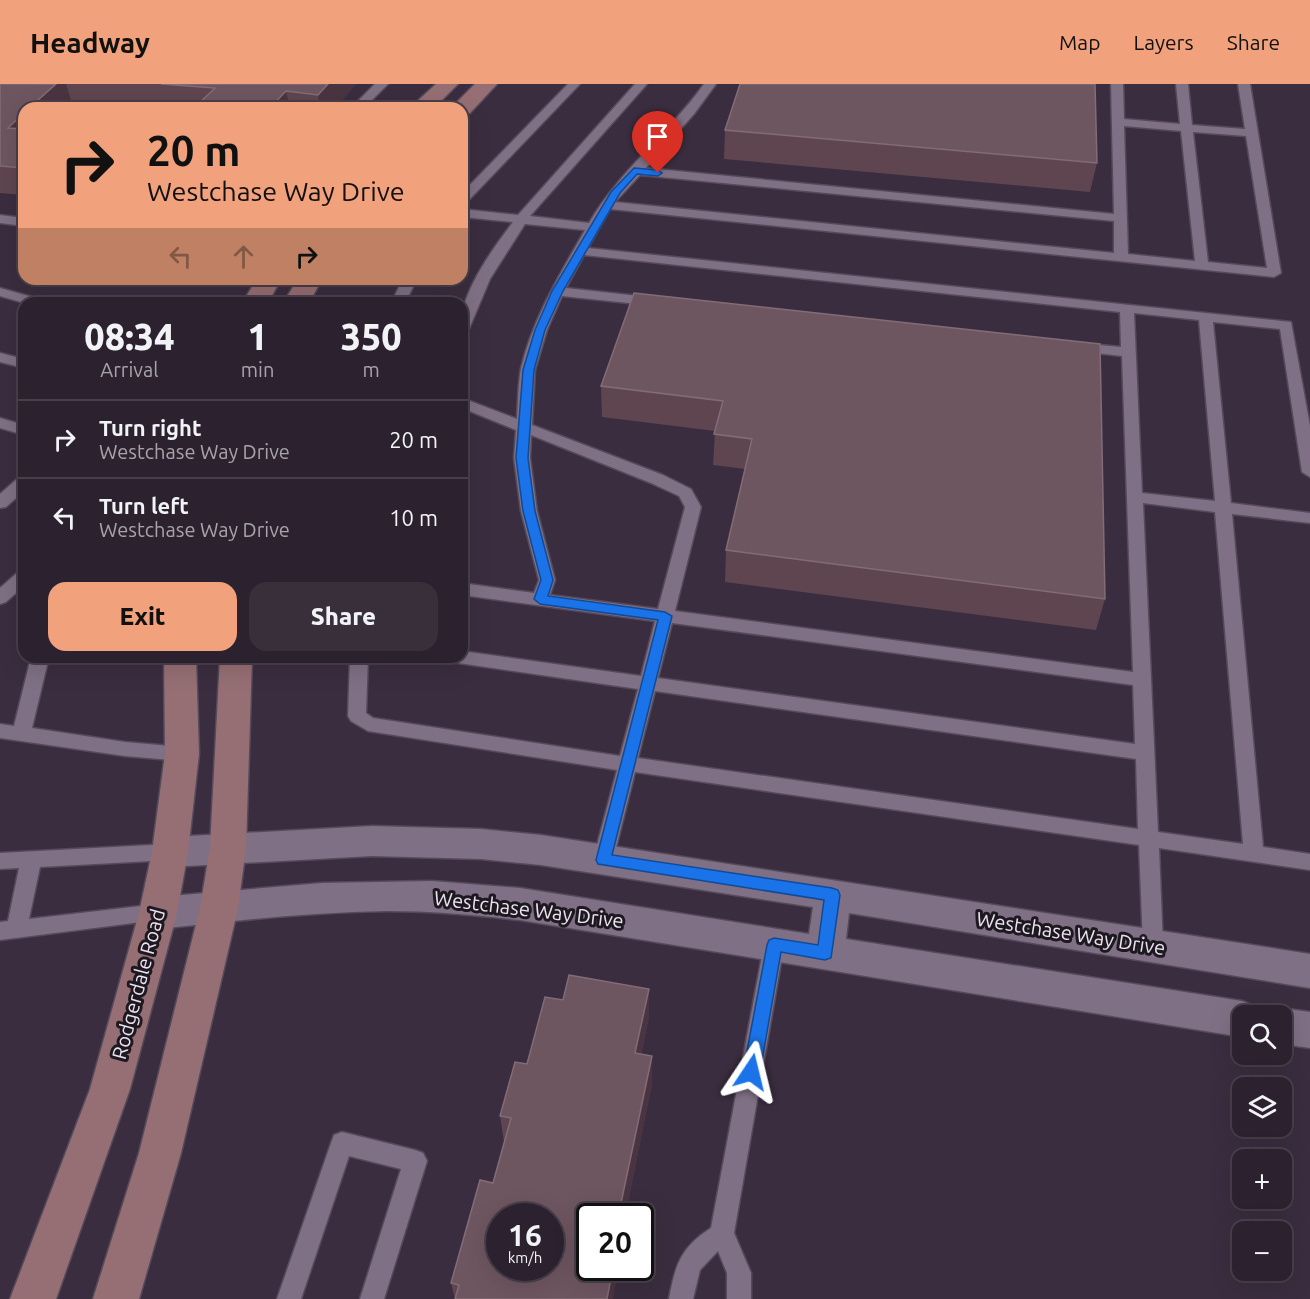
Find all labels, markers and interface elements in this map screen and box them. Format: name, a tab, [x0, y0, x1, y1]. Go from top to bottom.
text: Headway	[30, 27, 150, 58]
text: Map	[1059, 30, 1100, 54]
text: Layers	[1133, 30, 1194, 54]
text: Share	[1227, 30, 1280, 54]
pin	[632, 111, 683, 173]
icon: arrive	[641, 120, 674, 153]
icon: right	[48, 126, 126, 204]
text: 20 m	[147, 127, 241, 174]
text: Westchase Way Drive	[147, 176, 405, 206]
icon: left	[164, 240, 197, 273]
icon: ahead	[227, 240, 260, 273]
icon: right	[290, 240, 323, 273]
text: 08:34	[84, 316, 174, 357]
text: 1	[247, 316, 268, 357]
text: 350	[341, 316, 402, 357]
text: Arrival	[100, 358, 159, 381]
text: min	[241, 358, 274, 381]
text: m	[363, 358, 380, 381]
text: Turn right	[99, 415, 201, 440]
icon: right	[48, 423, 81, 456]
text: 20 m	[389, 427, 438, 452]
text: Westchase Way Drive	[99, 440, 290, 463]
text: Turn left	[99, 493, 189, 518]
icon: left	[48, 501, 81, 534]
text: 10 m	[389, 505, 438, 530]
text: Westchase Way Drive	[99, 518, 290, 541]
button: Exit	[48, 582, 237, 651]
button: Share	[249, 582, 438, 651]
street label: Westchase Way Drive	[433, 886, 625, 932]
street label: Rodgerdale Road	[107, 906, 169, 1062]
street label: Westchase Way Drive	[975, 907, 1167, 959]
map controls	[1232, 1005, 1292, 1281]
button: search	[1232, 1005, 1292, 1065]
position arrow	[719, 1040, 783, 1104]
button: layers	[1232, 1077, 1292, 1137]
button: +	[1232, 1149, 1292, 1209]
speed limit sign: 20	[576, 1203, 654, 1281]
text: 16	[508, 1218, 542, 1252]
button: −	[1232, 1221, 1292, 1281]
text: km/h	[508, 1249, 542, 1266]

